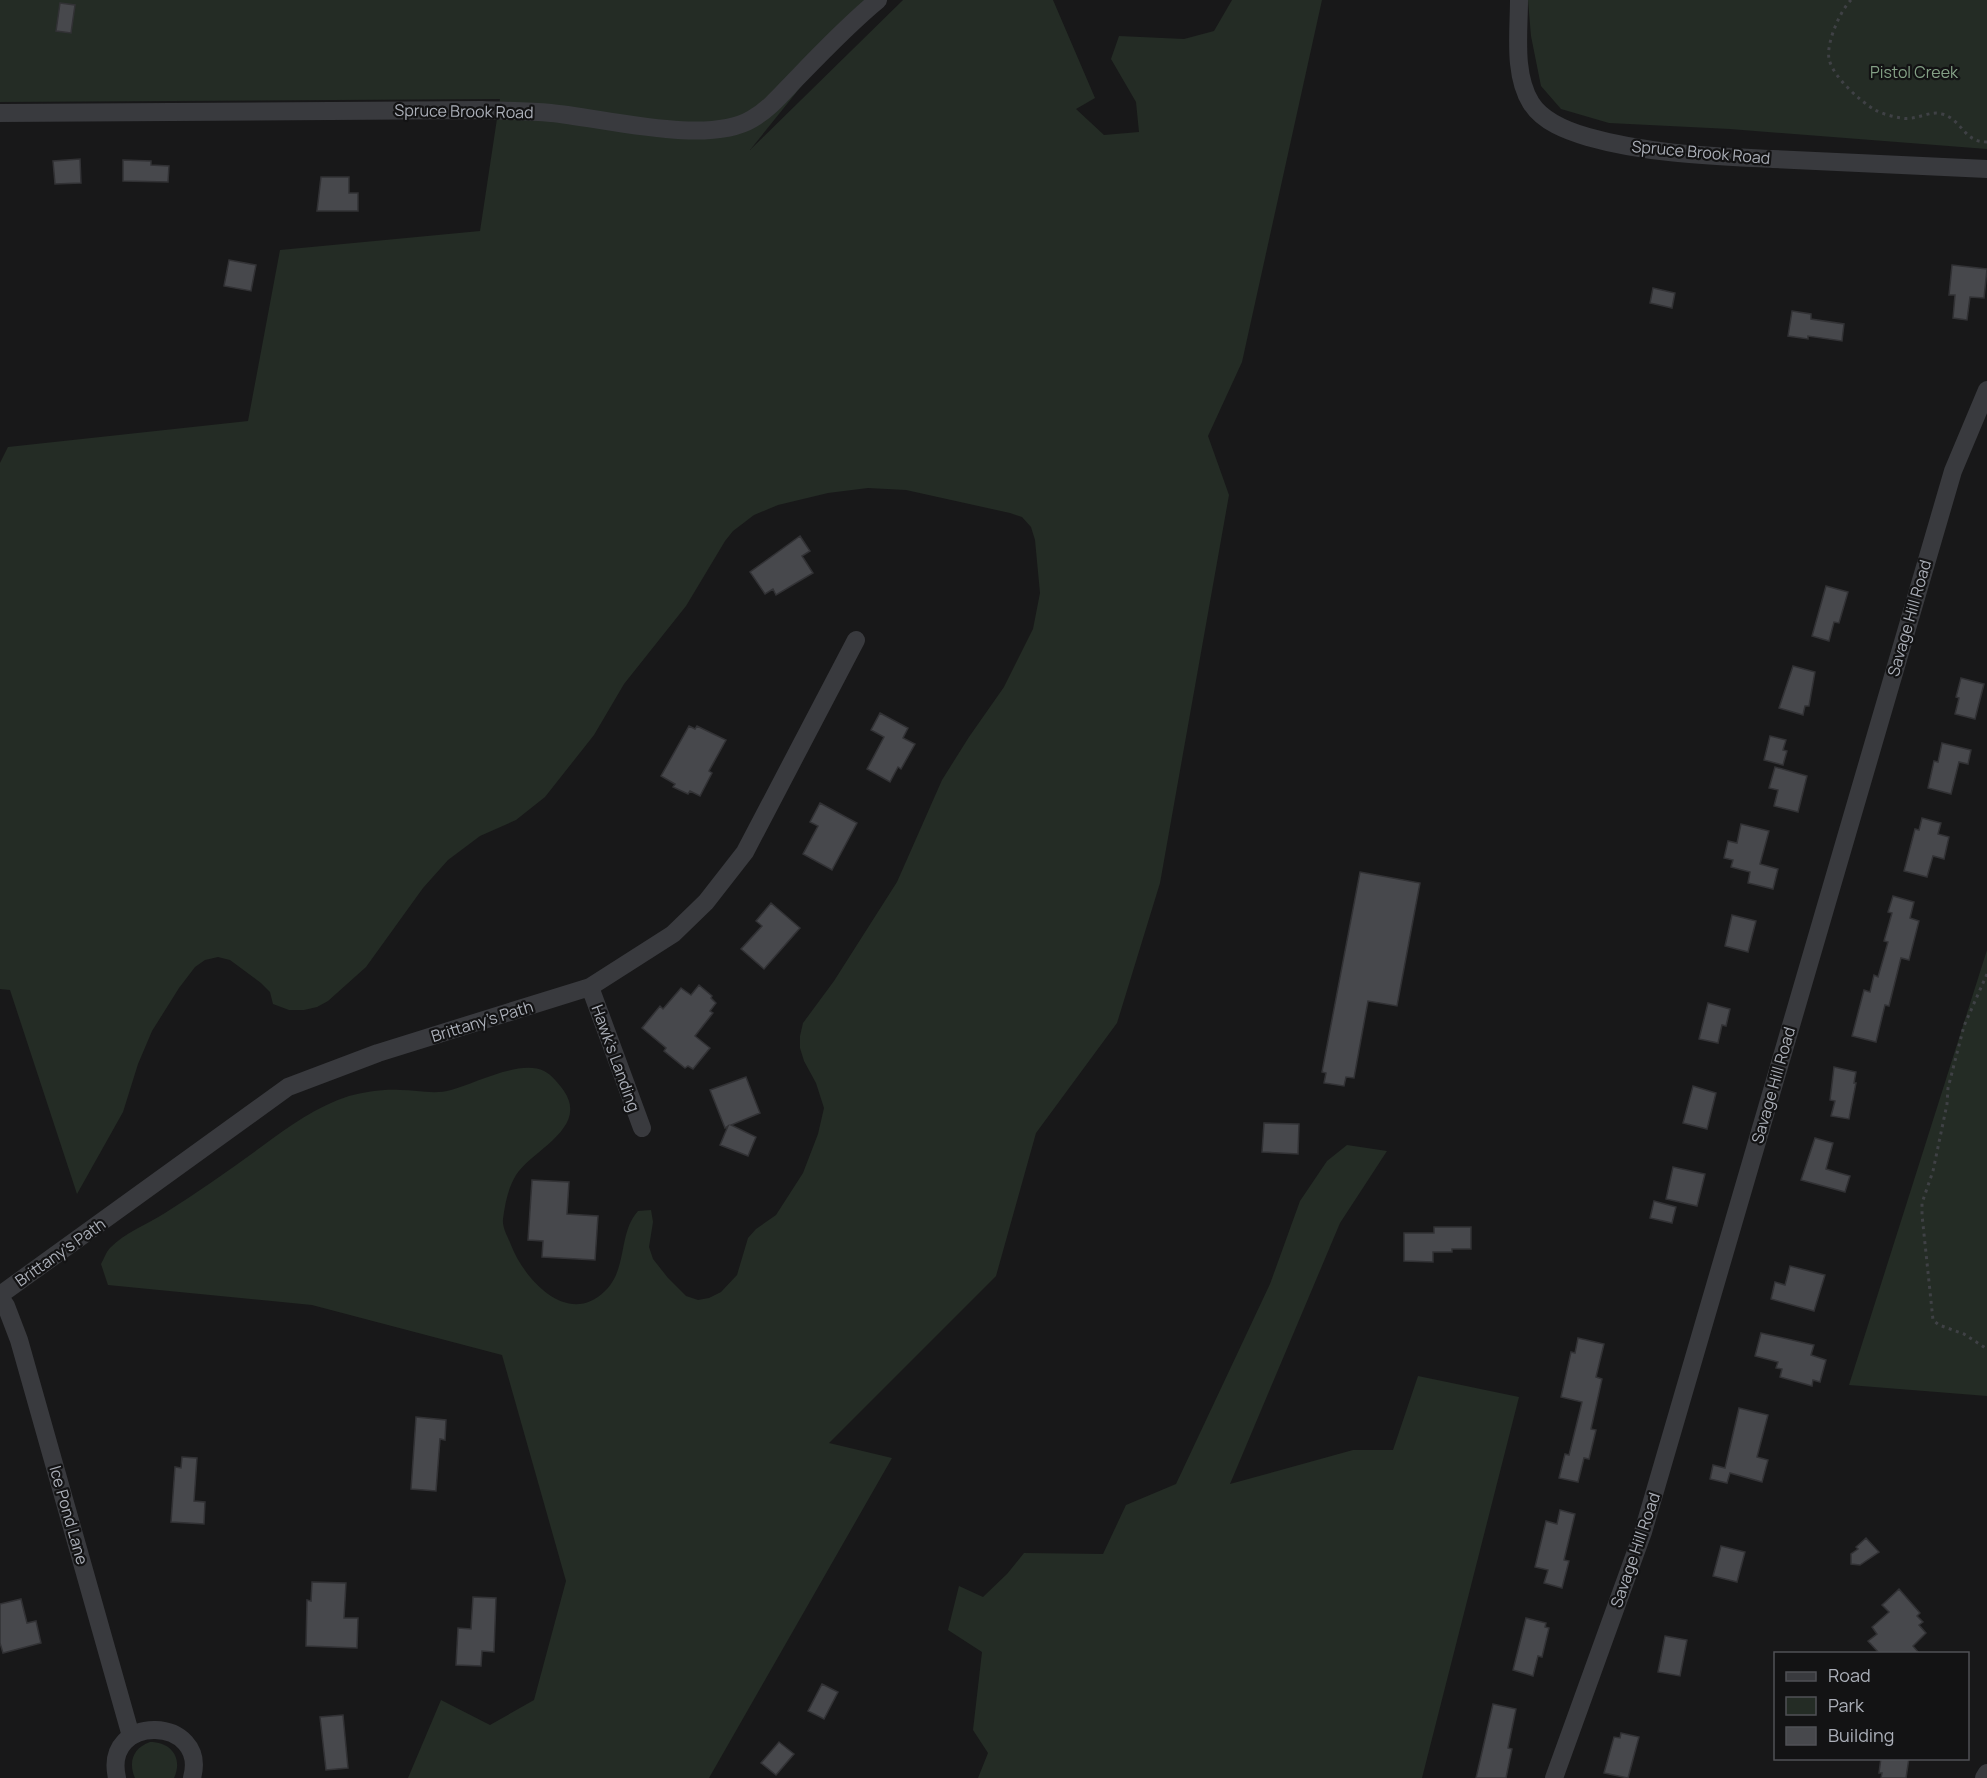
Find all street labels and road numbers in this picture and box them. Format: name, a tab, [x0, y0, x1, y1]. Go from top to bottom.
street label: Spruce Brook Road	[394, 99, 534, 123]
street label: Spruce Brook Road	[1631, 135, 1771, 169]
street label: Savage Hill Road	[1882, 557, 1936, 679]
street label: Brittany's Path	[428, 995, 536, 1047]
street label: Hawk's Landing	[586, 1001, 646, 1115]
street label: Savage Hill Road	[1746, 1024, 1800, 1146]
street label: Brittany's Path	[10, 1213, 110, 1291]
street label: Ice Pond Lane	[44, 1463, 94, 1567]
street label: Savage Hill Road	[1605, 1490, 1665, 1610]

